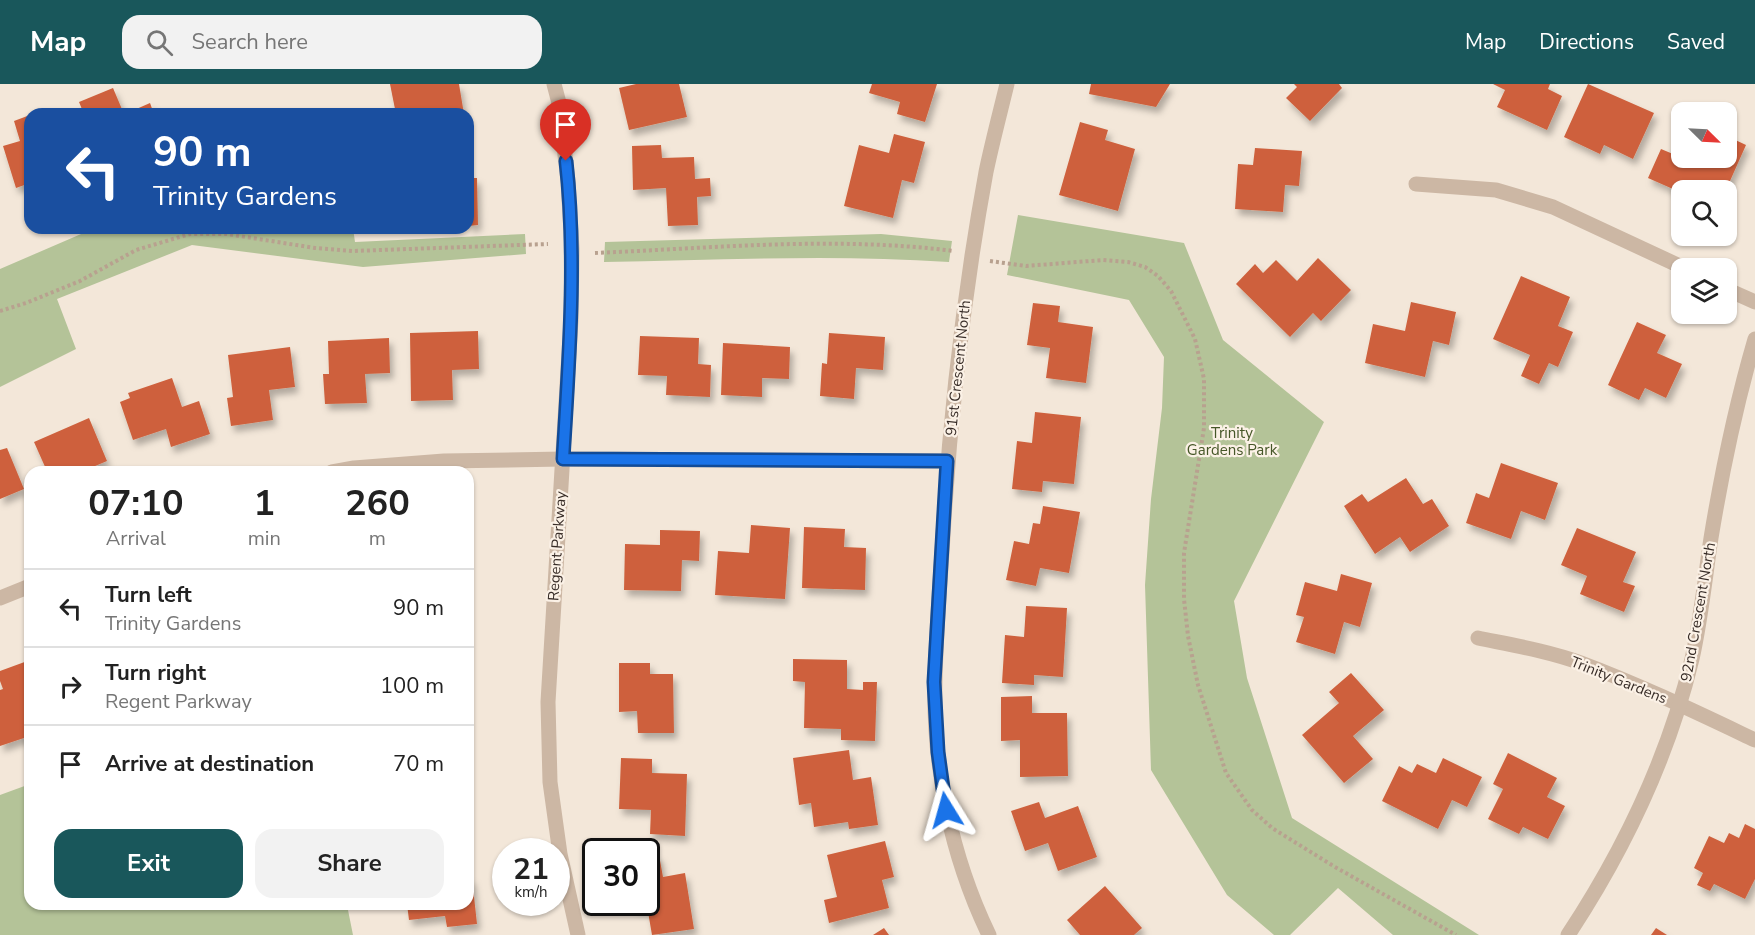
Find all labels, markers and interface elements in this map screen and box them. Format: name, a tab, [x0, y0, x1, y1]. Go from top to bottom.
search box	[122, 15, 542, 69]
text: Map	[30, 23, 86, 61]
icon: search	[143, 26, 176, 59]
text: Search here	[191, 27, 308, 57]
text: Map	[1465, 28, 1506, 56]
text: Directions	[1539, 28, 1634, 56]
text: Saved	[1667, 28, 1725, 56]
pin	[540, 99, 591, 161]
north arrow	[1671, 102, 1737, 168]
map controls	[1671, 102, 1737, 324]
icon: arrive	[549, 108, 582, 141]
text: 90 m	[153, 124, 252, 181]
icon: left	[54, 132, 132, 210]
text: Trinity Gardens	[153, 178, 337, 215]
button: search	[1671, 180, 1737, 246]
button: layers	[1671, 258, 1737, 324]
street label: 91st Crescent North	[941, 299, 975, 437]
park label: Trinity Gardens Park	[1187, 423, 1278, 460]
text: 07:10	[88, 479, 184, 528]
text: 1	[253, 479, 275, 528]
text: 260	[345, 479, 410, 528]
street label: Regent Parkway	[543, 490, 571, 602]
text: Arrival	[106, 525, 166, 552]
text: min	[248, 525, 281, 552]
text: m	[369, 525, 386, 552]
street label: 92nd Crescent North	[1676, 541, 1720, 683]
text: Turn left	[105, 580, 192, 610]
icon: left	[54, 592, 87, 625]
text: 90 m	[393, 593, 444, 623]
text: Trinity Gardens	[105, 610, 241, 637]
street label: Trinity Gardens	[1568, 652, 1670, 708]
text: Turn right	[105, 658, 206, 688]
icon: right	[54, 670, 87, 703]
text: 100 m	[380, 671, 444, 701]
text: Regent Parkway	[105, 688, 252, 715]
icon: arrive	[54, 748, 87, 781]
text: Arrive at destination	[105, 749, 314, 779]
text: 70 m	[393, 749, 444, 779]
position arrow	[914, 778, 978, 842]
button: Exit	[54, 829, 243, 898]
button: Share	[255, 829, 444, 898]
speed limit sign: 30	[582, 838, 660, 916]
text: 21	[513, 849, 549, 890]
text: km/h	[514, 882, 548, 902]

